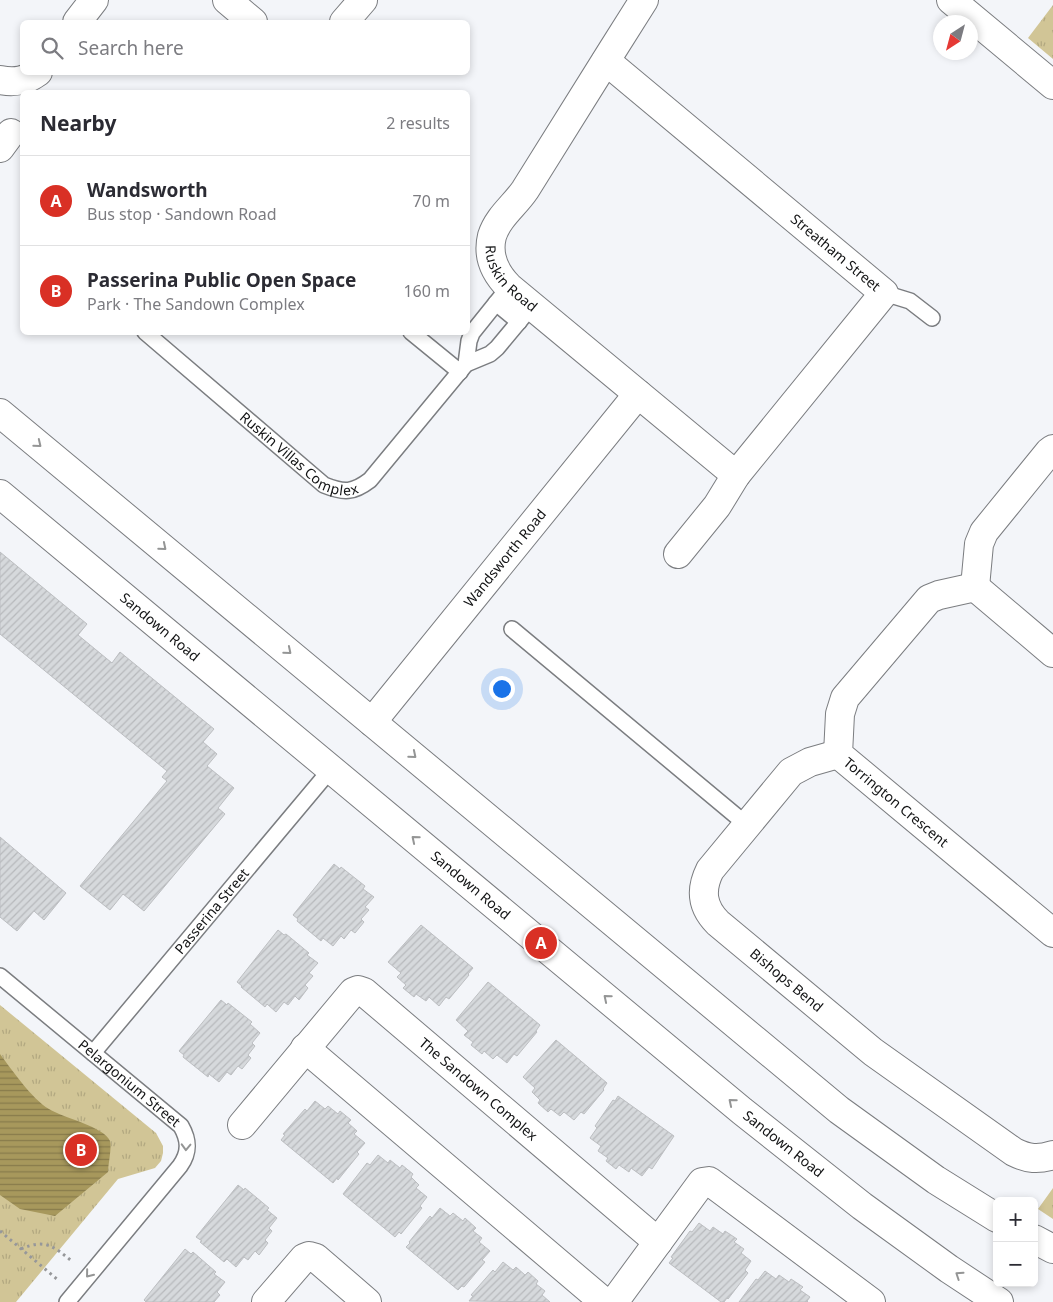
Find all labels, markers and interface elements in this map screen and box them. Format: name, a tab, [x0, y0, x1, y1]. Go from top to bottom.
north arrow	[933, 15, 978, 60]
search box	[20, 20, 470, 75]
icon: search	[38, 34, 66, 62]
text: Search here	[78, 35, 184, 61]
text: Nearby	[40, 109, 116, 137]
text: 2 results	[386, 112, 450, 134]
text: Wandsworth	[87, 177, 208, 203]
text: A	[50, 190, 62, 212]
text: 70 m	[413, 190, 450, 212]
text: Bus stop · Sandown Road	[87, 203, 277, 225]
street label: Streatham Street	[787, 209, 885, 295]
street label: Ruskin Road	[481, 245, 542, 316]
text: Passerina Public Open Space	[87, 267, 356, 293]
text: B	[51, 280, 61, 302]
text: 160 m	[403, 280, 450, 302]
text: Park · The Sandown Complex	[87, 293, 305, 315]
street label: Ruskin Villas Complex	[236, 407, 361, 500]
one-way arrow	[32, 438, 41, 447]
street label: Wandsworth Road	[459, 505, 550, 611]
one-way arrow	[157, 541, 166, 550]
street label: Sandown Road	[116, 588, 204, 665]
one-way arrow	[282, 646, 291, 655]
your location	[489, 676, 515, 702]
one-way arrow	[407, 750, 416, 759]
street label: Torrington Crescent	[840, 753, 953, 851]
one-way arrow	[412, 836, 421, 844]
street label: Sandown Road	[427, 846, 515, 924]
street label: Passerina Street	[170, 864, 253, 958]
pin: A	[525, 924, 557, 962]
street label: Bishops Bend	[746, 944, 828, 1016]
one-way arrow	[604, 995, 613, 1004]
street label: The Sandown Complex	[415, 1033, 542, 1145]
street label: Pelargonium Street	[75, 1035, 185, 1131]
one-way arrow	[729, 1100, 738, 1108]
street label: Sandown Road	[740, 1106, 828, 1181]
pin: B	[65, 1131, 97, 1169]
one-way arrow	[181, 1143, 191, 1151]
map controls	[993, 1197, 1038, 1287]
button: +	[993, 1197, 1038, 1242]
button: −	[993, 1242, 1038, 1287]
one-way arrow	[86, 1269, 95, 1278]
one-way arrow	[955, 1272, 964, 1281]

